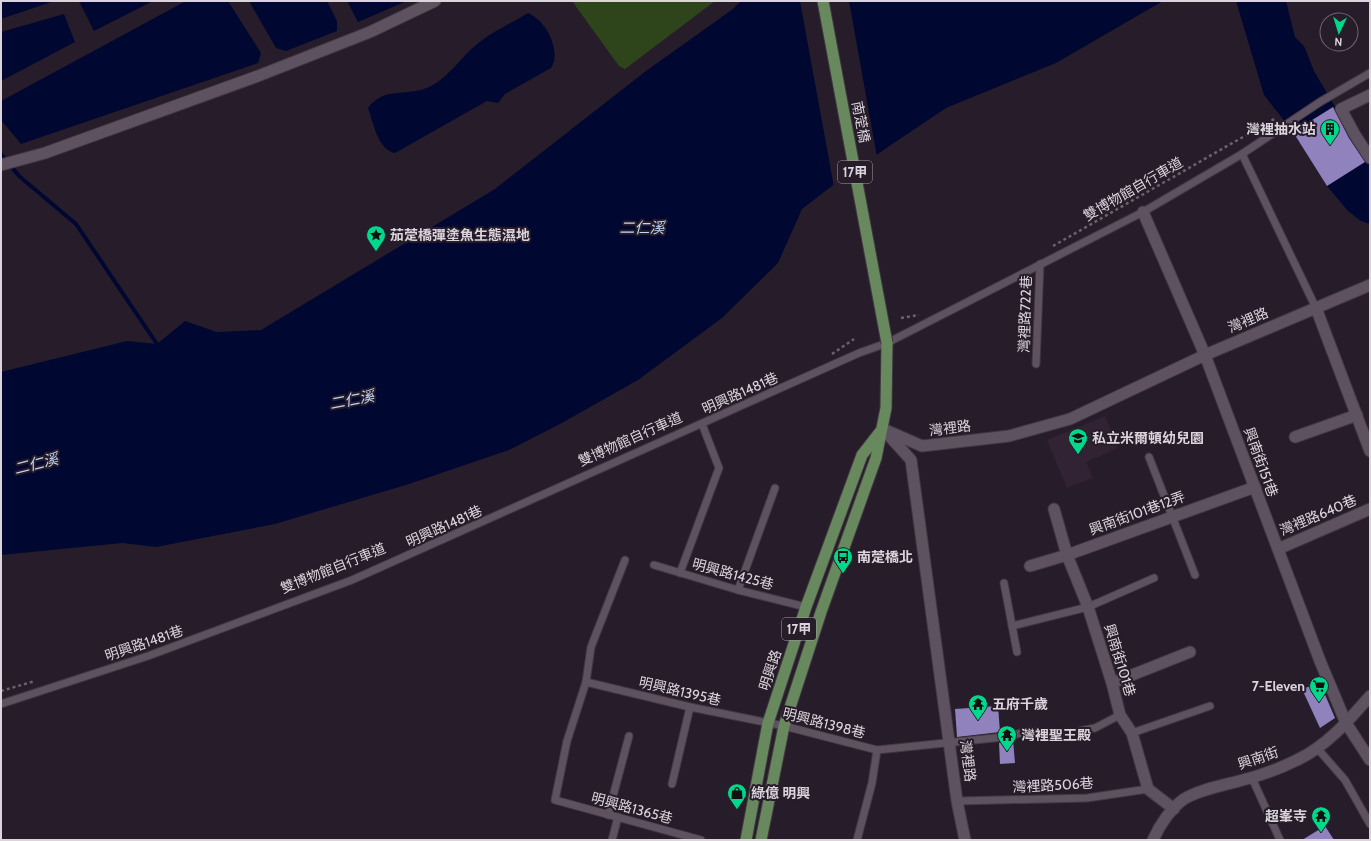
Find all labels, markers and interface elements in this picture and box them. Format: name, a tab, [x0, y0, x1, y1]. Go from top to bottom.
north arrow	[1319, 12, 1359, 52]
text: N	[1334, 35, 1343, 49]
street label: 南萣橋	[848, 100, 874, 144]
building icon: 灣裡抽水站	[1319, 118, 1341, 146]
place label: 灣裡抽水站	[1246, 120, 1316, 138]
street label: 雙博物館自行車道	[1080, 153, 1186, 225]
road number: 17甲	[838, 161, 872, 183]
water label: 二仁溪	[619, 219, 666, 237]
place icon: 茄萣橋彈塗魚生態濕地	[365, 224, 387, 252]
place label: 茄萣橋彈塗魚生態濕地	[390, 226, 530, 244]
street label: 灣裡路722巷	[1015, 275, 1035, 353]
street label: 灣裡路	[1225, 304, 1271, 336]
street label: 明興路1481巷	[699, 368, 781, 418]
water label: 二仁溪	[328, 386, 378, 413]
street label: 雙博物館自行車道	[575, 408, 685, 470]
street label: 灣裡路	[928, 417, 972, 439]
street label: 興南街151巷	[1240, 425, 1282, 499]
school or university icon: 私立米爾頓幼兒園	[1067, 427, 1089, 455]
place label: 私立米爾頓幼兒園	[1092, 429, 1204, 447]
water label: 二仁溪	[12, 449, 62, 478]
street label: 興南街101巷12弄	[1087, 487, 1187, 539]
street label: 灣裡路640巷	[1277, 491, 1359, 539]
street label: 明興路1481巷	[403, 501, 485, 551]
street label: 雙博物館自行車道	[278, 539, 388, 597]
bus stop icon: 南萣橋北	[832, 546, 854, 574]
place label: 南萣橋北	[857, 548, 913, 566]
street label: 明興路1425巷	[690, 554, 776, 594]
road number: 17甲	[782, 618, 816, 640]
street label: 明興路1481巷	[102, 621, 186, 665]
street label: 興南街101巷	[1100, 622, 1140, 698]
street label: 明興路	[755, 647, 785, 693]
street label: 明興路1395巷	[637, 673, 723, 709]
supermarket icon: 7-Eleven	[1308, 675, 1330, 703]
place label: 7-Eleven	[1252, 677, 1305, 695]
temple icon: 五府千歲	[967, 693, 989, 721]
place label: 五府千歲	[992, 695, 1048, 713]
street label: 明興路1398巷	[781, 704, 867, 742]
temple icon: 灣裡聖王殿	[996, 724, 1018, 752]
place label: 灣裡聖王殿	[1021, 726, 1091, 744]
street label: 灣裡路	[957, 739, 979, 783]
street label: 興南街	[1235, 743, 1281, 773]
street label: 灣裡路506巷	[1012, 774, 1094, 796]
shop icon: 綠億 明興	[726, 782, 748, 810]
place label: 綠億 明興	[751, 784, 810, 802]
street label: 明興路1365巷	[589, 788, 675, 828]
temple icon: 超峯寺	[1310, 805, 1332, 833]
place label: 超峯寺	[1265, 807, 1307, 825]

